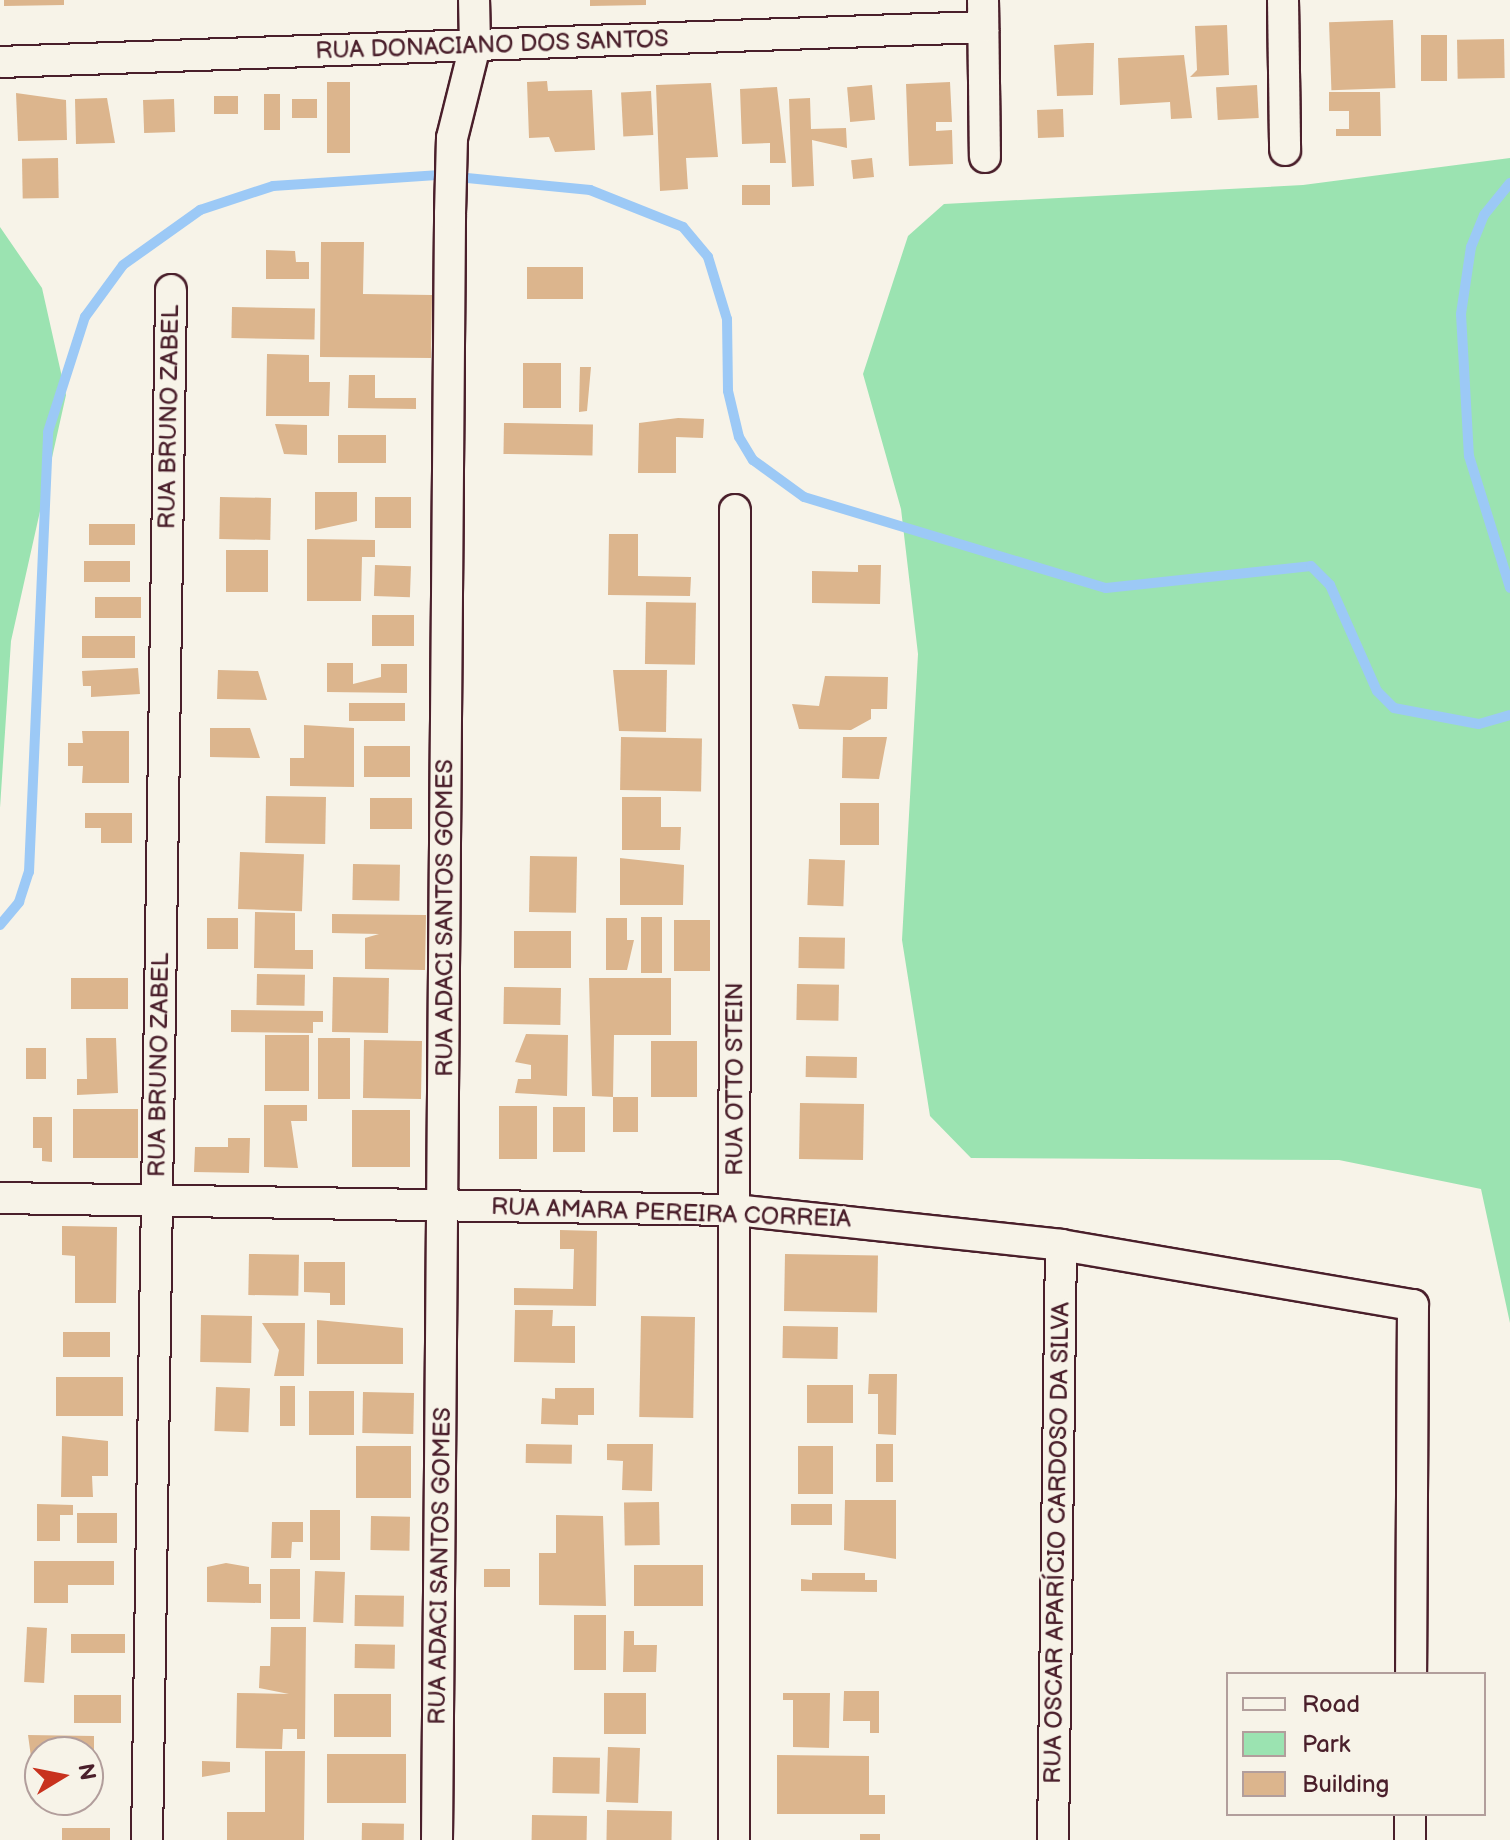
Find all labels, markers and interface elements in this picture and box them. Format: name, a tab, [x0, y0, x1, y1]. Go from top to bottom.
street label: RUA DONACIANO DOS SANTOS	[315, 24, 669, 66]
street label: RUA BRUNO ZABEL	[153, 305, 185, 529]
street label: RUA ADACI SANTOS GOMES	[431, 759, 459, 1077]
street label: RUA BRUNO ZABEL	[143, 953, 175, 1177]
street label: RUA OTTO STEIN	[721, 982, 749, 1176]
street label: RUA AMARA PEREIRA CORREIA	[490, 1192, 852, 1234]
street label: RUA OSCAR APARÍCIO CARDOSO DA SILVA	[1038, 1302, 1076, 1784]
street label: RUA ADACI SANTOS GOMES	[423, 1407, 457, 1725]
legend	[1226, 1672, 1486, 1816]
text: Road	[1302, 1690, 1360, 1719]
text: Park	[1302, 1730, 1350, 1759]
north arrow	[24, 1736, 104, 1816]
text: N	[71, 1762, 101, 1783]
text: Building	[1302, 1770, 1389, 1799]

